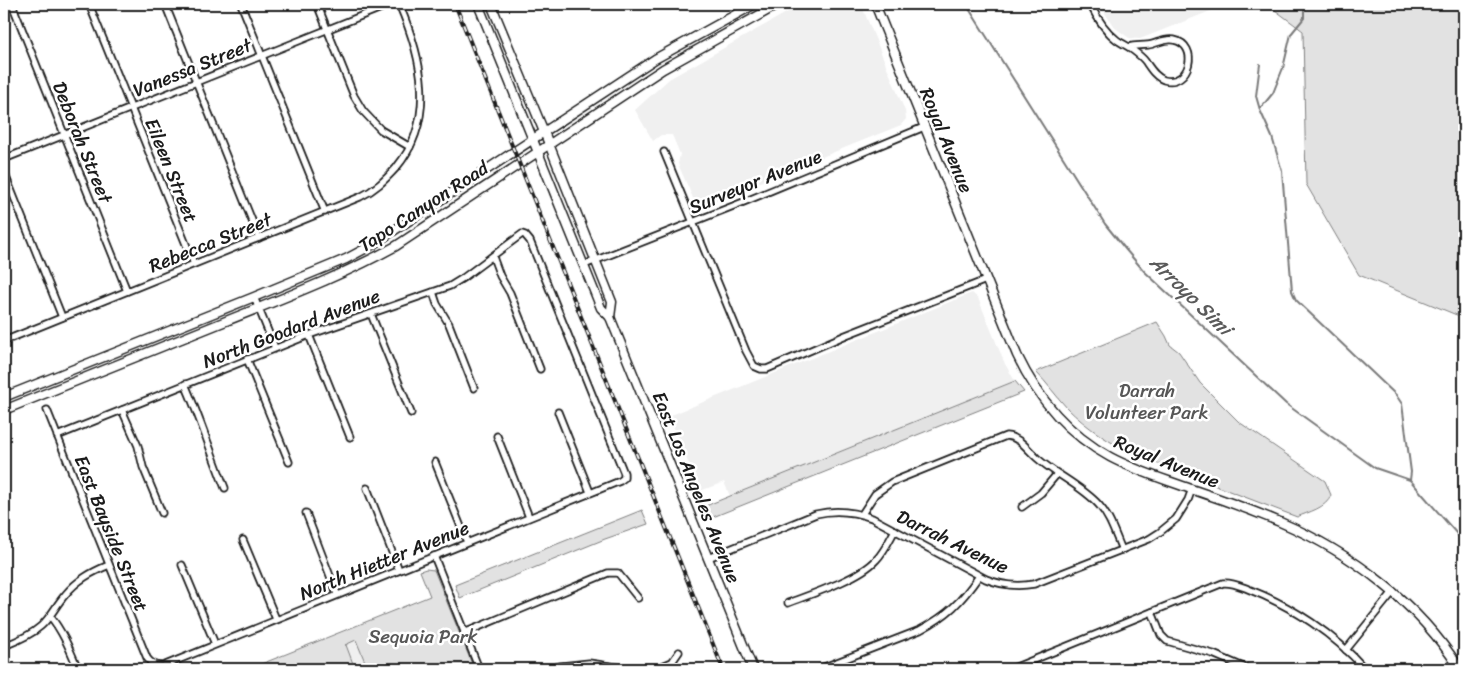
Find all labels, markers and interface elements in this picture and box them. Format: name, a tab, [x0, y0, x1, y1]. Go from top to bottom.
street label: Vanessa Street	[128, 28, 258, 106]
street label: Deborah Street	[43, 76, 122, 209]
street label: Royal Avenue	[910, 82, 983, 198]
street label: Eileen Street	[136, 113, 208, 228]
street label: Surveyor Avenue	[684, 140, 827, 223]
street label: Tapo Canyon Road	[351, 151, 496, 261]
street label: Rebecca Street	[144, 202, 278, 282]
water label: Arroyo Simi	[1140, 246, 1244, 347]
street label: North Goodard Avenue	[197, 279, 385, 378]
park label: Darrah Volunteer Park	[1085, 374, 1209, 429]
street label: East Los Angeles Avenue	[643, 386, 750, 589]
street label: Royal Avenue	[1109, 425, 1225, 498]
street label: East Bayside Street	[65, 450, 158, 617]
street label: Darrah Avenue	[891, 500, 1015, 583]
street label: North Hietter Avenue	[294, 511, 475, 610]
park label: Sequoia Park	[368, 620, 478, 653]

